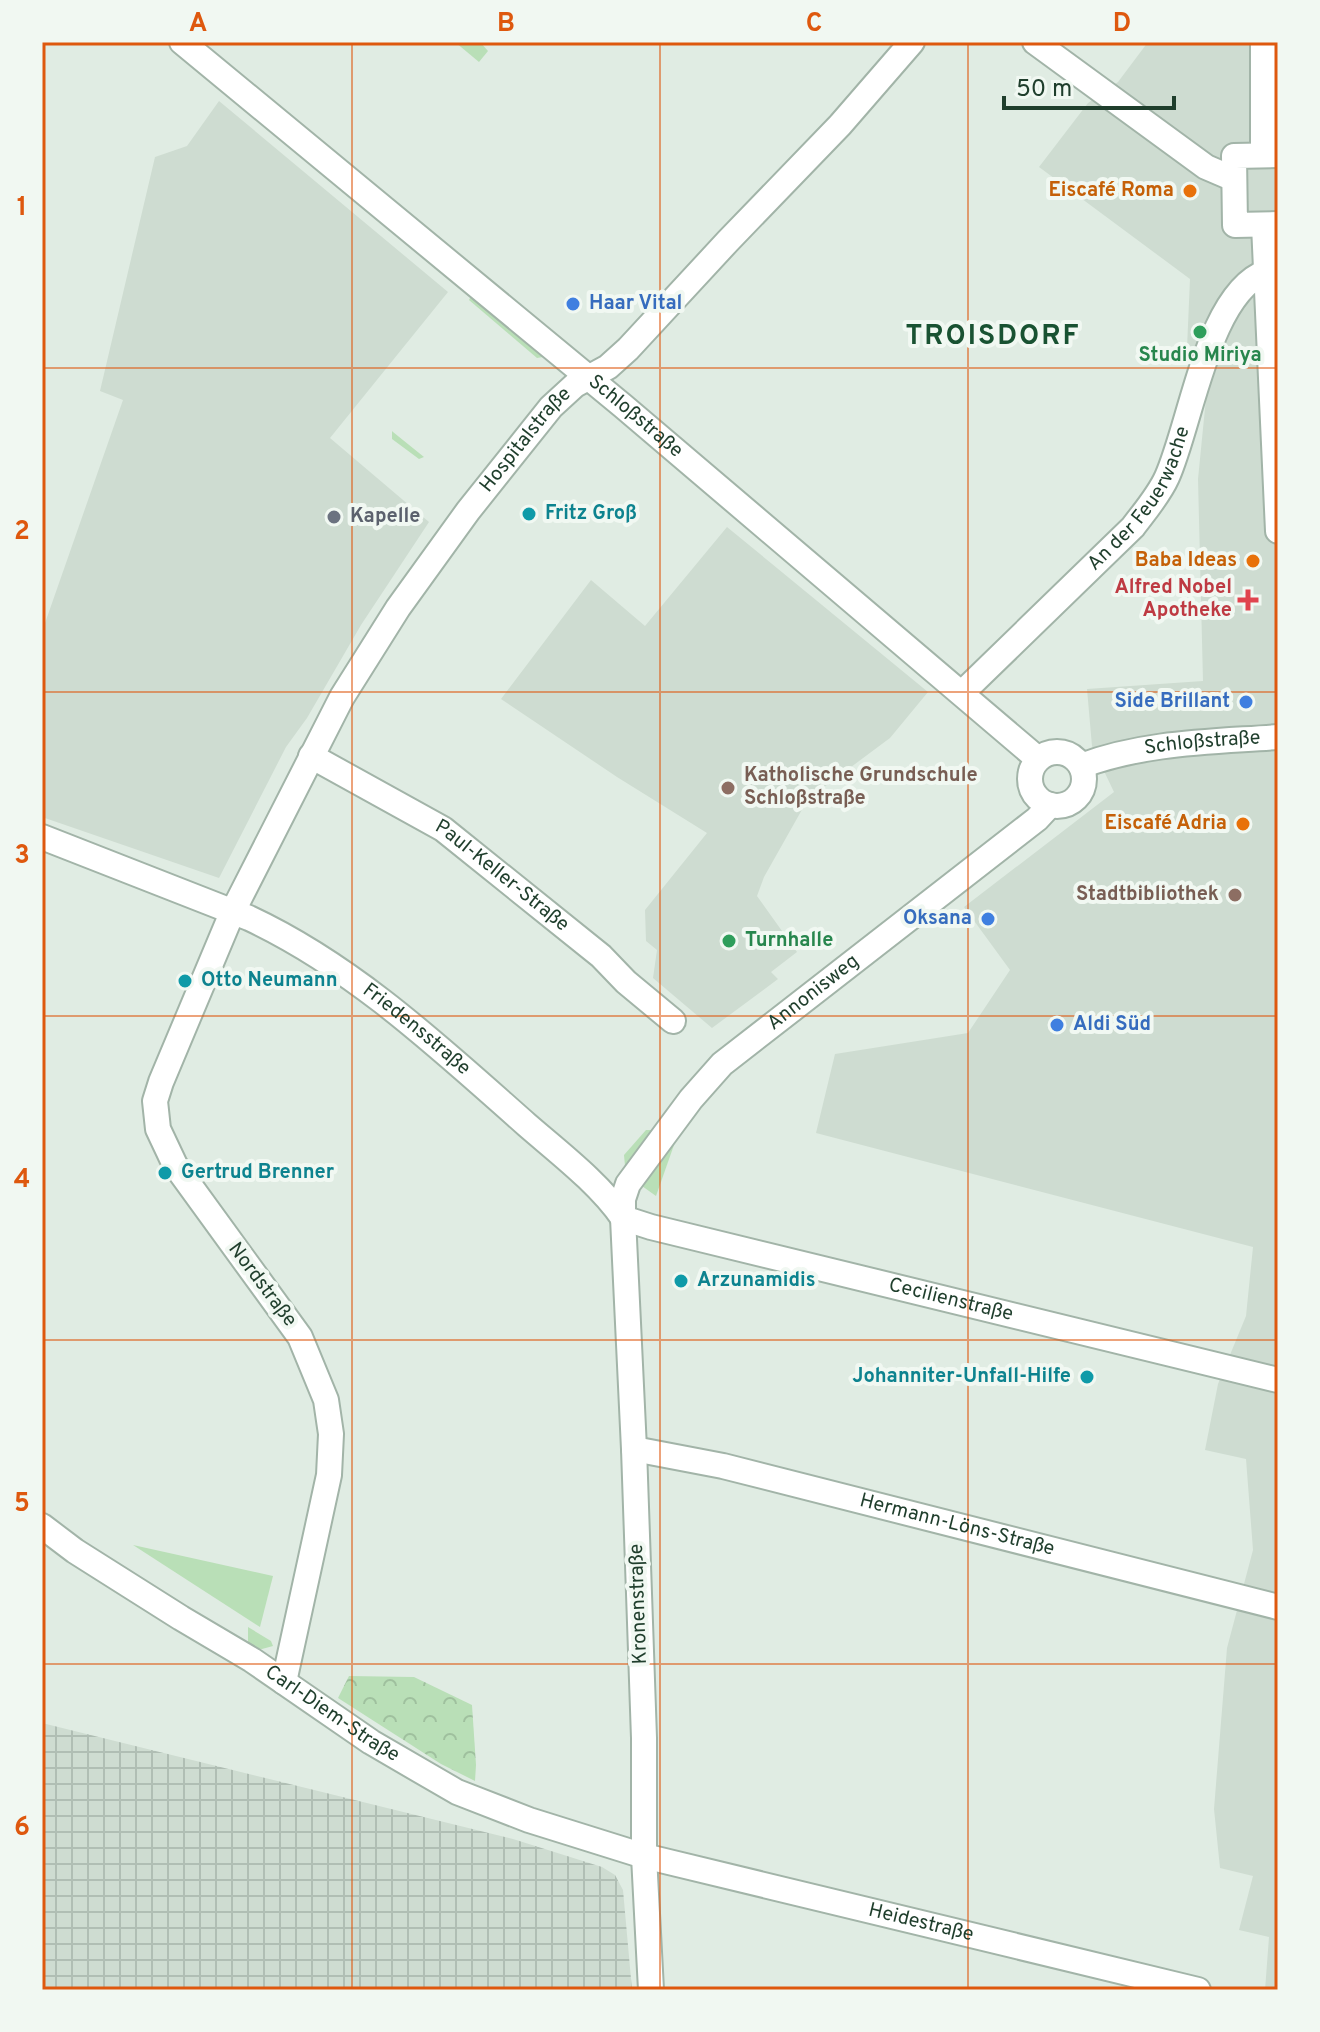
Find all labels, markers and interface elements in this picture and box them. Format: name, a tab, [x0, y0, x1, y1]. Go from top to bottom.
text: A	[189, 8, 207, 41]
text: B	[497, 8, 515, 41]
text: C	[806, 8, 822, 41]
text: D	[1113, 8, 1131, 41]
scale bar	[1004, 60, 1174, 110]
text: 50 m	[1016, 75, 1072, 105]
place label: Eiscafé Roma	[1048, 178, 1174, 204]
marker: Eiscafé Roma	[1181, 182, 1199, 200]
text: 1	[17, 192, 27, 225]
place label: Haar Vital	[589, 291, 682, 317]
marker: Haar Vital	[564, 295, 582, 313]
district label: TROISDORF	[905, 319, 1081, 355]
marker: Studio Miriya	[1191, 323, 1209, 341]
place label: Studio Miriya	[1138, 343, 1262, 369]
street label: Schloßstraße	[582, 369, 688, 464]
street label: Hospitalstraße	[475, 382, 577, 498]
street label: An der Feuerwache	[1082, 423, 1197, 577]
place label: Fritz Groß	[545, 501, 637, 527]
place label: Kapelle	[350, 504, 420, 530]
marker: Fritz Groß	[520, 505, 538, 523]
marker: Kapelle	[325, 508, 343, 526]
text: 2	[14, 516, 30, 549]
place label: Baba Ideas	[1135, 548, 1237, 574]
marker: Baba Ideas	[1244, 552, 1262, 570]
place label: Alfred Nobel Apotheke	[1114, 575, 1232, 624]
marker: Alfred Nobel Apotheke	[1239, 591, 1257, 609]
place label: Side Brillant	[1114, 689, 1230, 715]
marker: Side Brillant	[1237, 693, 1255, 711]
street label: Schloßstraße	[1143, 725, 1261, 762]
place label: Katholische Grundschule Schloßstraße	[744, 763, 978, 812]
marker: Katholische Grundschule Schloßstraße	[719, 779, 737, 797]
place label: Eiscafé Adria	[1104, 811, 1227, 837]
street label: Paul-Keller-Straße	[430, 814, 574, 938]
marker: Eiscafé Adria	[1234, 815, 1252, 833]
text: 3	[14, 840, 30, 873]
place label: Stadtbibliothek	[1076, 882, 1219, 908]
marker: Stadtbibliothek	[1226, 886, 1244, 904]
place label: Oksana	[903, 906, 972, 932]
marker: Oksana	[979, 910, 997, 928]
place label: Turnhalle	[745, 928, 833, 954]
marker: Turnhalle	[720, 932, 738, 950]
street label: Annonisweg	[762, 949, 865, 1037]
place label: Otto Neumann	[201, 968, 337, 994]
marker: Otto Neumann	[176, 972, 194, 990]
street label: Friedensstraße	[357, 978, 476, 1082]
place label: Aldi Süd	[1073, 1012, 1151, 1038]
marker: Aldi Süd	[1048, 1016, 1066, 1034]
place label: Gertrud Brenner	[181, 1160, 335, 1186]
text: 4	[14, 1164, 30, 1197]
marker: Gertrud Brenner	[156, 1164, 174, 1182]
street label: Nordstraße	[222, 1237, 302, 1333]
place label: Arzunamidis	[697, 1268, 816, 1294]
marker: Arzunamidis	[672, 1272, 690, 1290]
street label: Cecilienstraße	[886, 1272, 1016, 1328]
place label: Johanniter-Unfall-Hilfe	[852, 1364, 1071, 1390]
marker: Johanniter-Unfall-Hilfe	[1078, 1368, 1096, 1386]
text: 5	[14, 1488, 30, 1521]
street label: Hermann-Löns-Straße	[857, 1488, 1057, 1563]
street label: Kronenstraße	[624, 1543, 654, 1665]
street label: Carl-Diem-Straße	[260, 1660, 404, 1769]
text: 6	[14, 1812, 30, 1845]
street label: Heidestraße	[866, 1898, 976, 1948]

